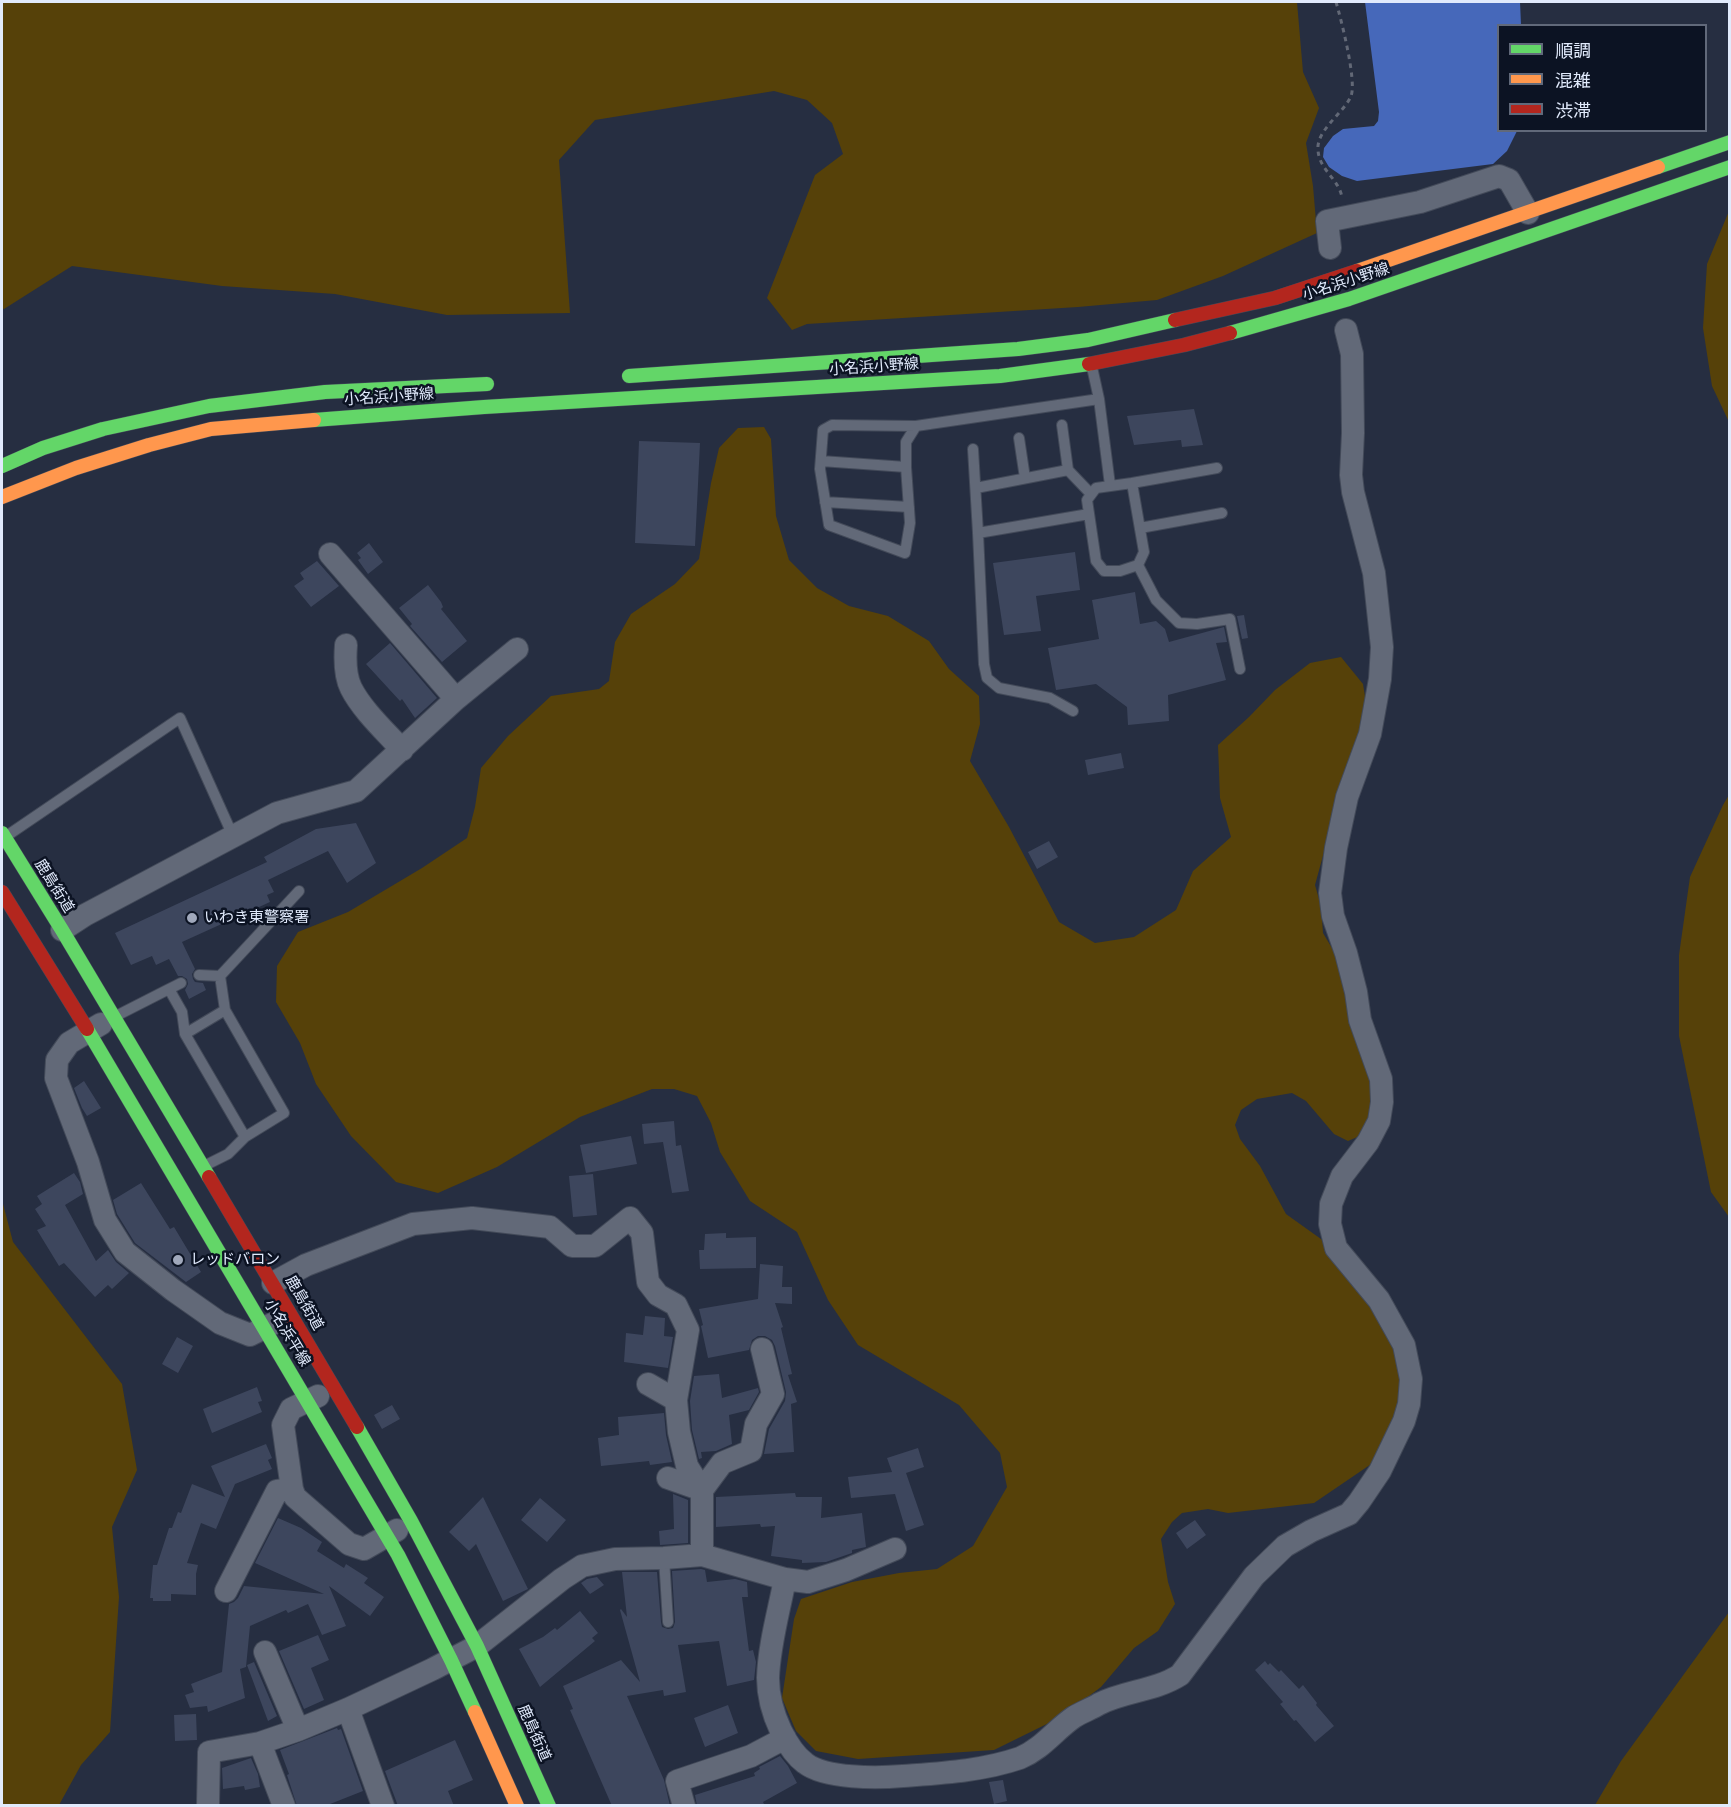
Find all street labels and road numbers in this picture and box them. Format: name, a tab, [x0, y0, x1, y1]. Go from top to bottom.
street label: 小名浜小野線	[1300, 260, 1392, 304]
street label: 小名浜小野線	[828, 355, 920, 379]
street label: 小名浜小野線	[343, 385, 435, 409]
street label: 鹿島街道	[30, 856, 78, 916]
street label: 鹿島街道	[281, 1273, 327, 1333]
street label: 小名浜平線	[260, 1296, 314, 1370]
street label: 鹿島街道	[514, 1702, 554, 1764]

